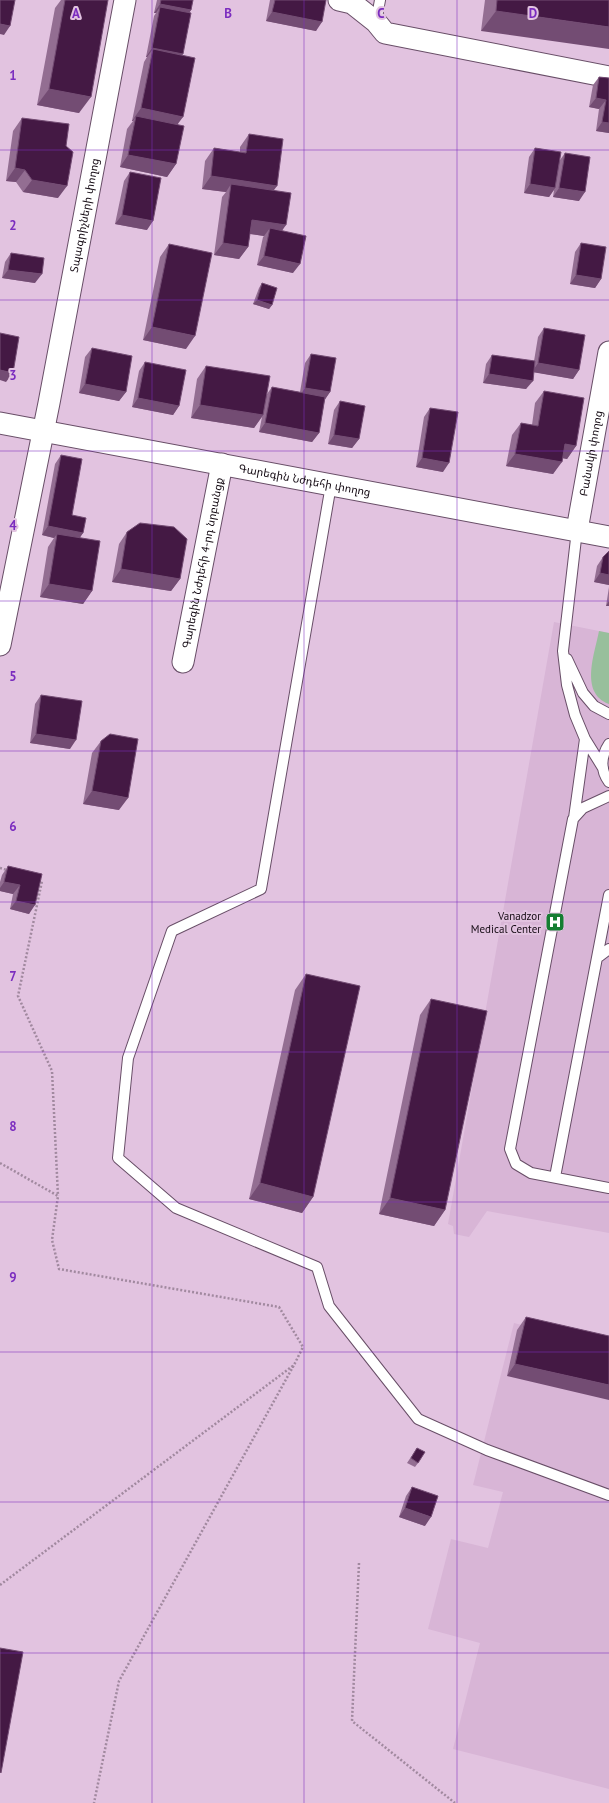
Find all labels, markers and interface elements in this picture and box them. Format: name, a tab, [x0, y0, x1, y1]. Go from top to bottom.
text: A	[72, 5, 80, 22]
text: B	[224, 5, 232, 22]
text: C	[377, 5, 385, 22]
text: D	[529, 5, 537, 22]
text: 1	[9, 67, 17, 84]
street label: Տպագրիչների փողոց	[67, 157, 102, 274]
text: 2	[9, 217, 17, 234]
text: 3	[9, 367, 17, 384]
street label: Բանակի փողոց	[576, 409, 605, 497]
street label: Գարեգին Նժդեհի փողոց	[238, 461, 372, 499]
street label: Գարեգին Նժդեհի 4-րդ նրբանցք	[179, 476, 226, 650]
text: 4	[9, 517, 17, 534]
text: 5	[9, 668, 17, 685]
text: 6	[9, 818, 17, 835]
place label: Vanadzor Medical Center	[471, 909, 541, 936]
hospital icon: Vanadzor Medical Center	[544, 911, 566, 933]
text: 7	[9, 968, 17, 985]
text: 8	[9, 1118, 17, 1135]
text: 9	[9, 1269, 17, 1286]

